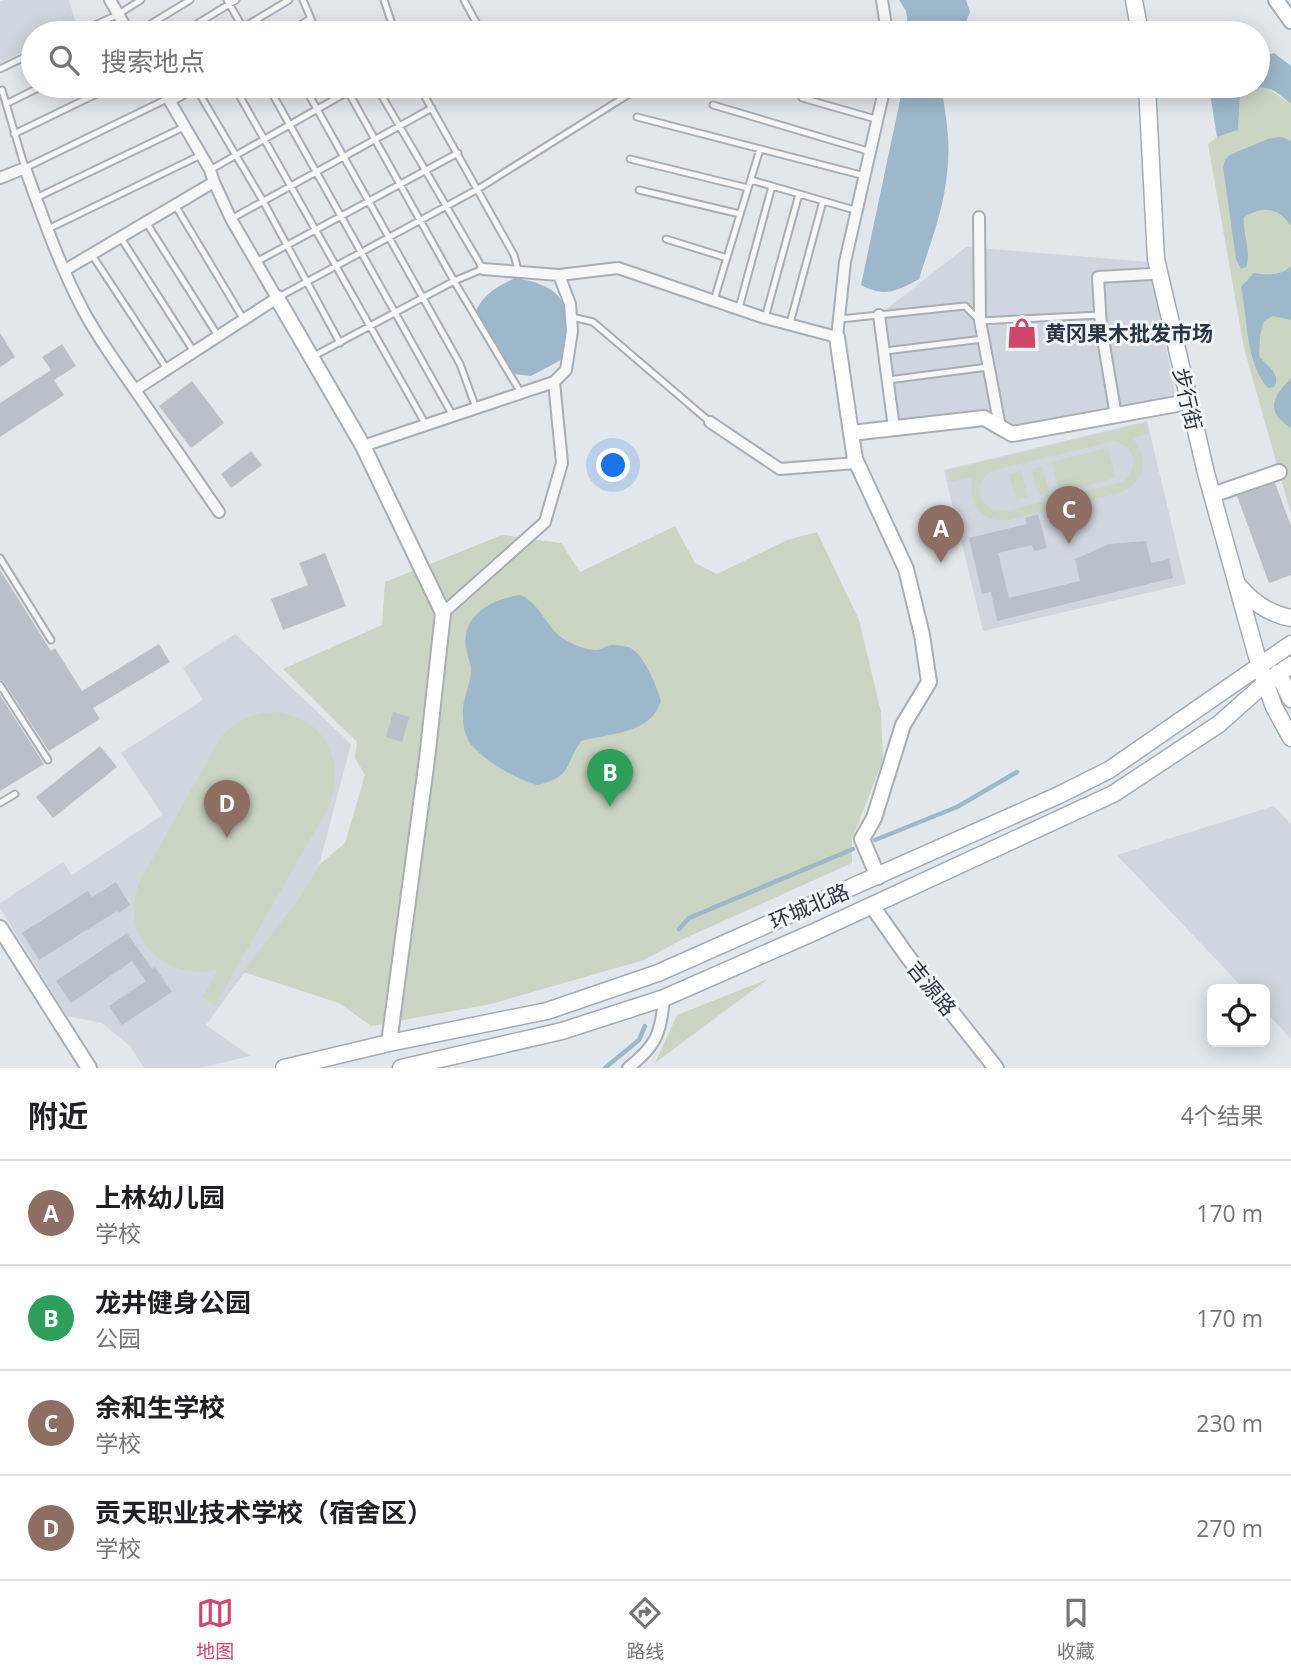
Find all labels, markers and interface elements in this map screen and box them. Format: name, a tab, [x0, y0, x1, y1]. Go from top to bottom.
search box	[21, 21, 1270, 98]
icon: search	[45, 41, 83, 79]
text: 搜索地点	[101, 43, 205, 79]
shop icon: 黄冈果木批发市场	[1005, 316, 1039, 350]
place label: 黄冈果木批发市场	[1045, 319, 1213, 347]
street label: 步行街	[1167, 365, 1209, 433]
your location	[596, 448, 630, 482]
pin: C	[1046, 486, 1092, 544]
pin: A	[918, 505, 964, 563]
pin: B	[587, 749, 633, 807]
pin: D	[204, 780, 250, 838]
street label: 环城北路	[765, 877, 853, 935]
street label: 吉源路	[901, 955, 963, 1021]
map controls	[1207, 984, 1270, 1047]
button: locate	[1207, 984, 1270, 1047]
text: 附近	[28, 1095, 88, 1136]
text: 4个结果	[1181, 1099, 1263, 1131]
text: 上林幼儿园	[95, 1179, 225, 1215]
text: A	[43, 1197, 59, 1229]
text: 170 m	[1196, 1197, 1263, 1229]
text: 学校	[95, 1217, 141, 1249]
text: 龙井健身公园	[95, 1284, 251, 1320]
text: B	[43, 1302, 59, 1334]
text: 170 m	[1196, 1302, 1263, 1334]
text: 公园	[95, 1322, 141, 1354]
text: 余和生学校	[95, 1389, 225, 1425]
text: C	[44, 1407, 58, 1439]
text: 230 m	[1196, 1407, 1263, 1439]
text: 学校	[95, 1427, 141, 1459]
text: 贡天职业技术学校（宿舍区）	[95, 1494, 433, 1530]
text: D	[42, 1512, 60, 1544]
text: 270 m	[1196, 1512, 1263, 1544]
text: 学校	[95, 1532, 141, 1564]
tab: 地图	[196, 1594, 234, 1664]
tab: 路线	[626, 1594, 665, 1664]
tab: 收藏	[1057, 1594, 1095, 1664]

